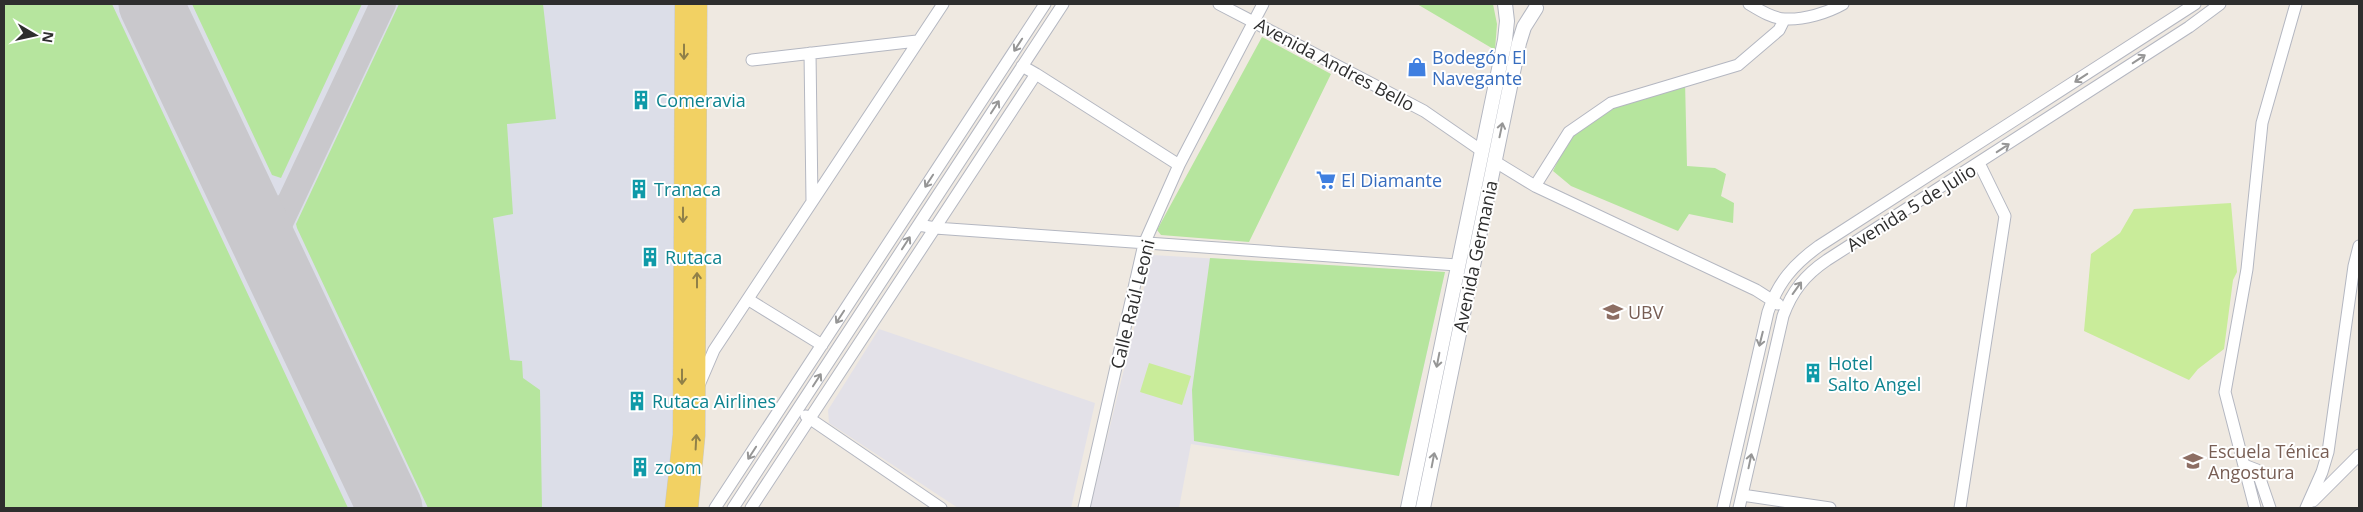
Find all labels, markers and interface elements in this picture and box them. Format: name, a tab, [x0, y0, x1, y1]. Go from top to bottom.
north arrow	[10, 10, 60, 60]
street label: Avenida Andres Bello	[1251, 12, 1419, 116]
text: N	[38, 30, 59, 44]
one-way arrow	[1013, 37, 1023, 51]
one-way arrow	[679, 44, 689, 60]
place label: Bodegón El Navegante	[1432, 45, 1526, 90]
one-way arrow	[2132, 54, 2146, 65]
shop icon: Bodegón El Navegante	[1406, 56, 1428, 78]
one-way arrow	[2074, 73, 2088, 83]
place label: Comeravia	[656, 88, 746, 112]
building icon: Comeravia	[630, 89, 652, 111]
one-way arrow	[990, 101, 1000, 115]
one-way arrow	[1496, 122, 1506, 138]
one-way arrow	[1995, 143, 2009, 153]
street label: Avenida 5 de Julio	[1842, 158, 1980, 256]
place label: El Diamante	[1341, 168, 1442, 192]
supermarket icon: El Diamante	[1315, 169, 1337, 191]
one-way arrow	[924, 173, 934, 187]
place label: Tranaca	[654, 177, 721, 201]
building icon: Tranaca	[628, 178, 650, 200]
street label: Avenida Germania	[1447, 178, 1503, 334]
one-way arrow	[678, 206, 688, 223]
one-way arrow	[901, 237, 911, 251]
street label: Calle Raúl Leoni	[1104, 237, 1160, 371]
place label: Rutaca	[665, 245, 722, 269]
building icon: Rutaca	[639, 246, 661, 268]
one-way arrow	[692, 272, 702, 288]
one-way arrow	[1792, 281, 1802, 295]
place label: UBV	[1628, 300, 1664, 324]
school or university icon: UBV	[1602, 301, 1624, 323]
one-way arrow	[835, 309, 845, 323]
one-way arrow	[1756, 331, 1765, 347]
place label: Hotel Salto Angel	[1828, 351, 1921, 396]
one-way arrow	[1433, 352, 1443, 368]
building icon: Hotel Salto Angel	[1802, 362, 1824, 384]
one-way arrow	[677, 369, 687, 385]
one-way arrow	[812, 373, 822, 387]
place label: Rutaca Airlines	[652, 389, 776, 413]
building icon: Rutaca Airlines	[626, 390, 648, 412]
one-way arrow	[691, 435, 700, 451]
place label: Escuela Ténica Angostura	[2208, 439, 2330, 484]
one-way arrow	[746, 445, 756, 459]
school or university icon: Escuela Ténica Angostura	[2182, 450, 2204, 472]
one-way arrow	[1428, 453, 1438, 469]
one-way arrow	[1745, 453, 1755, 469]
place label: zoom	[655, 455, 702, 479]
building icon: zoom	[629, 456, 651, 478]

